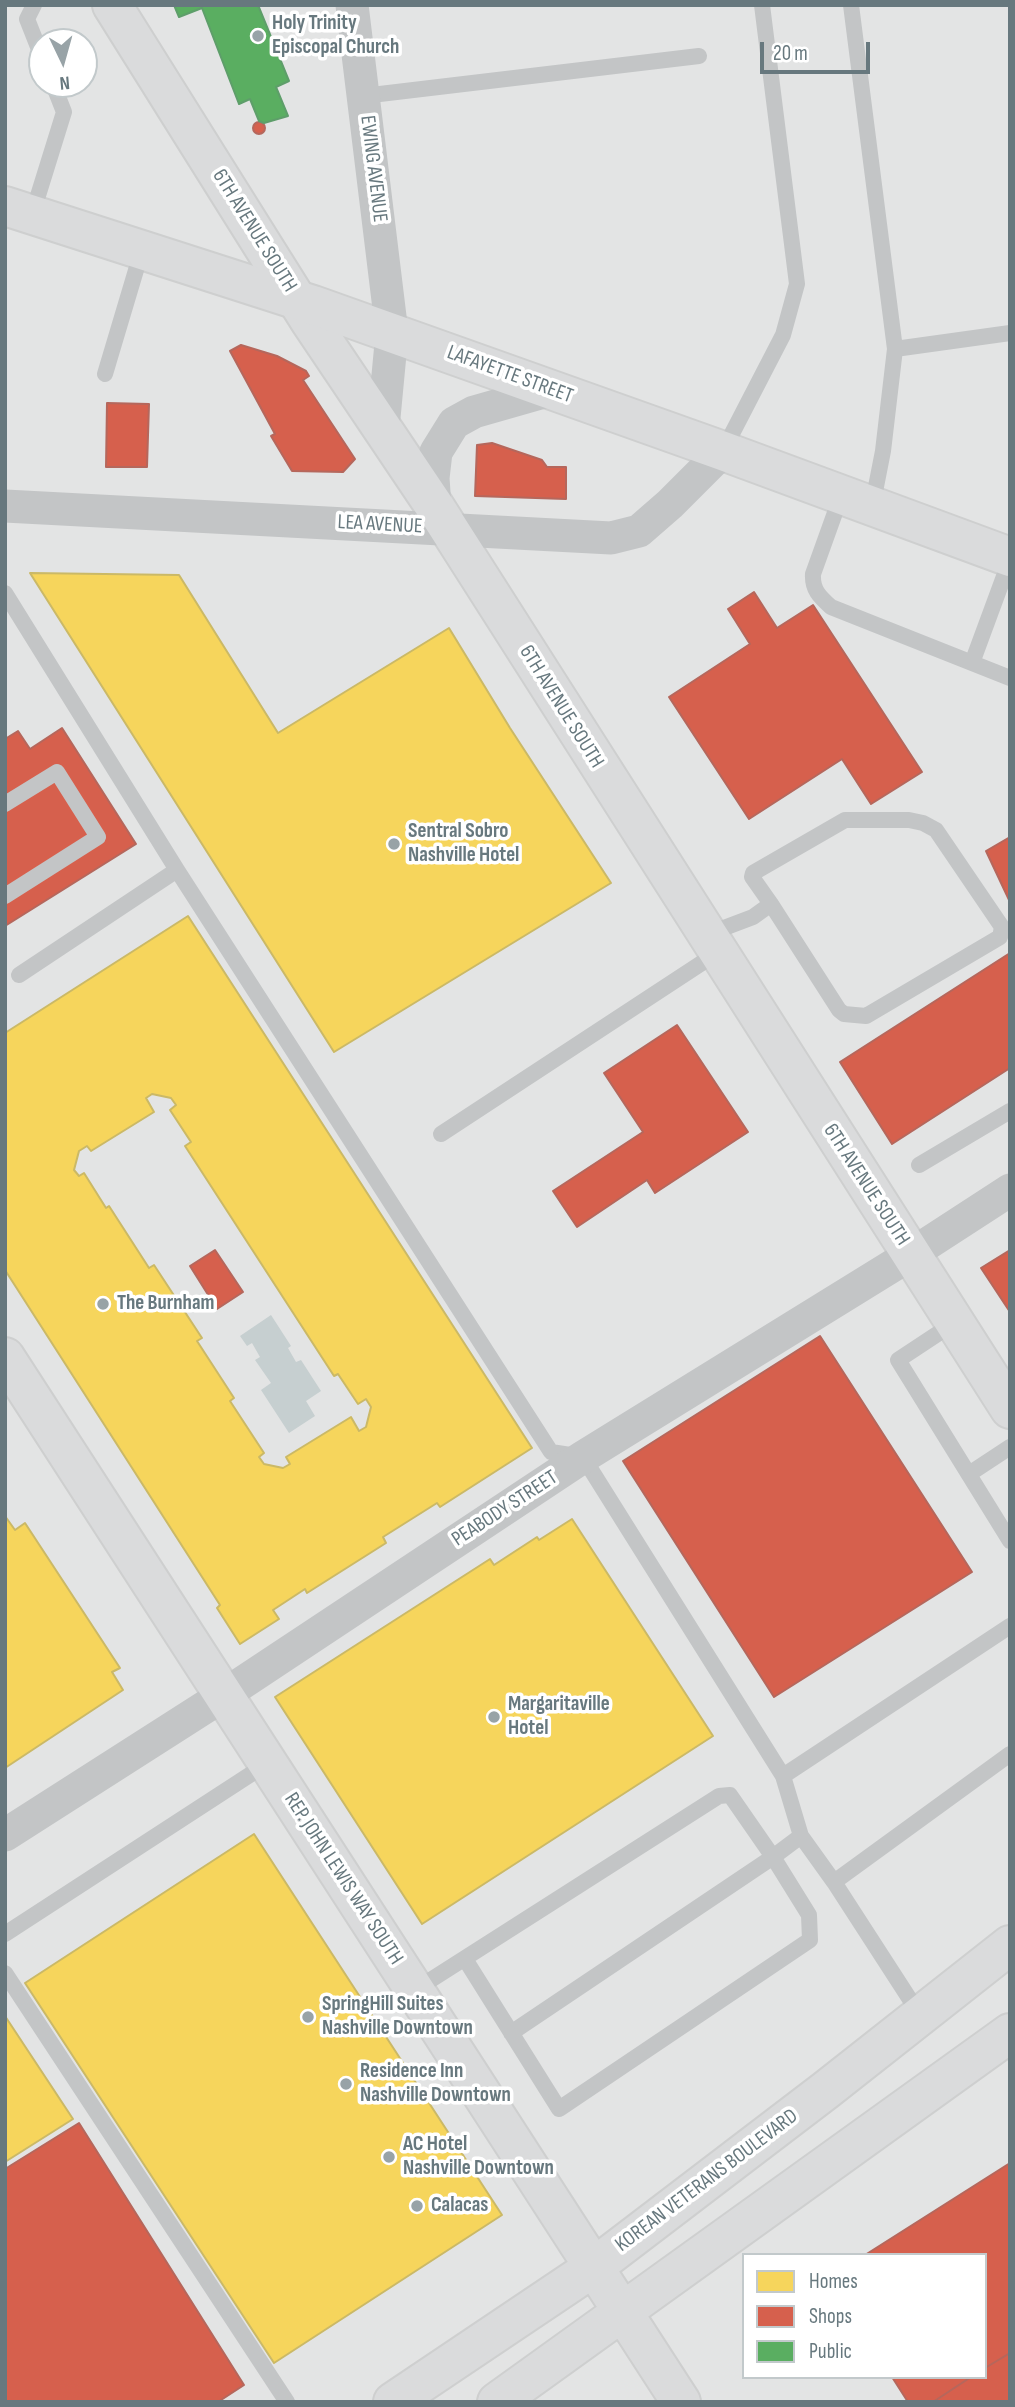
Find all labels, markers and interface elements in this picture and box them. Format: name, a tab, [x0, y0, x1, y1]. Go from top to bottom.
place label: Holy Trinity Episcopal Church	[272, 11, 399, 61]
north arrow	[28, 28, 98, 98]
marker: Holy Trinity Episcopal Church	[250, 28, 266, 44]
scale bar	[763, 28, 873, 72]
text: 20 m	[773, 41, 808, 66]
text: N	[59, 71, 71, 94]
street label: EWING AVENUE	[354, 114, 392, 224]
street label: 6TH AVENUE SOUTH	[206, 165, 302, 297]
street label: LAFAYETTE STREET	[444, 341, 576, 409]
street label: LEA AVENUE	[337, 510, 423, 540]
street label: 6TH AVENUE SOUTH	[513, 641, 609, 773]
place label: Sentral Sobro Nashville Hotel	[408, 819, 519, 869]
marker: Sentral Sobro Nashville Hotel	[386, 836, 402, 852]
street label: 6TH AVENUE SOUTH	[817, 1119, 915, 1251]
place label: The Burnham	[117, 1291, 214, 1317]
marker: The Burnham	[95, 1296, 111, 1312]
street label: PEABODY STREET	[447, 1465, 563, 1553]
place label: Margaritaville Hotel	[508, 1692, 610, 1742]
marker: Margaritaville Hotel	[486, 1709, 502, 1725]
street label: REP. JOHN LEWIS WAY SOUTH	[278, 1788, 408, 1970]
place label: SpringHill Suites Nashville Downtown	[322, 1992, 473, 2042]
marker: SpringHill Suites Nashville Downtown	[300, 2009, 316, 2025]
place label: Residence Inn Nashville Downtown	[360, 2059, 511, 2109]
marker: Residence Inn Nashville Downtown	[338, 2076, 354, 2092]
street label: KOREAN VETERANS BOULEVARD	[611, 2104, 803, 2258]
place label: AC Hotel Nashville Downtown	[403, 2132, 554, 2182]
marker: AC Hotel Nashville Downtown	[381, 2149, 397, 2165]
place label: Calacas	[431, 2193, 488, 2219]
marker: Calacas	[409, 2198, 425, 2214]
legend	[742, 2253, 987, 2379]
text: Homes	[809, 2269, 858, 2294]
text: Shops	[809, 2304, 852, 2329]
text: Public	[809, 2339, 852, 2364]

